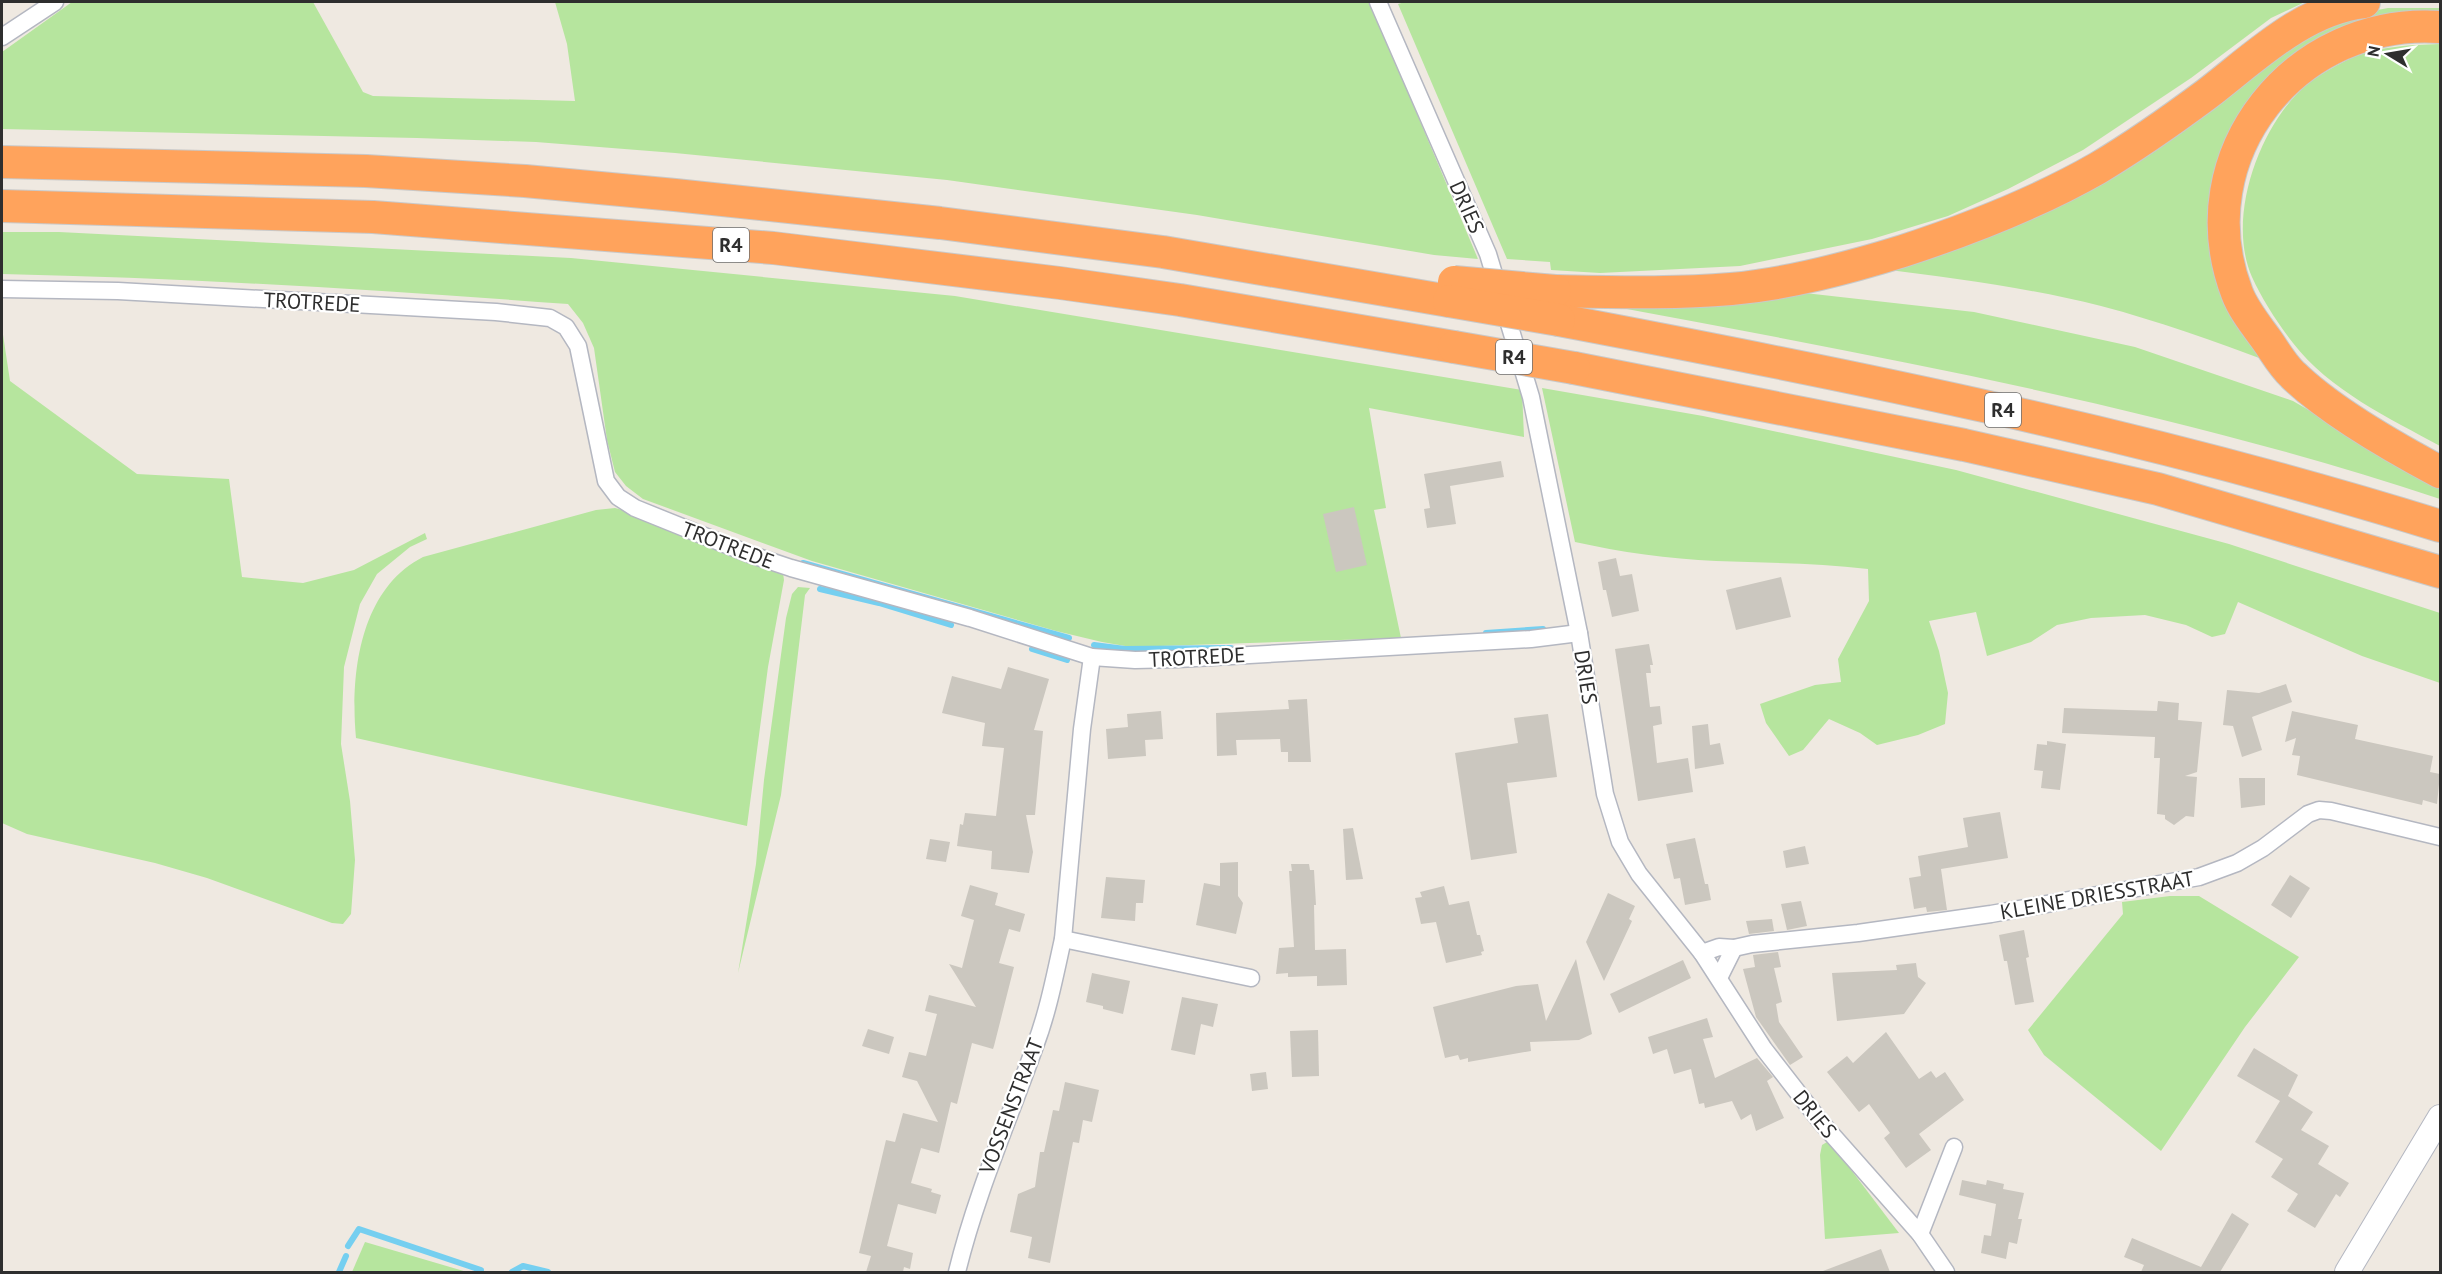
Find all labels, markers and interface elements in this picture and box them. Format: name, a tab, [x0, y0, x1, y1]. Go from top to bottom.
north arrow	[2358, 24, 2418, 84]
text: N	[2362, 44, 2384, 58]
street label: DRIES	[1444, 177, 1490, 237]
road number: R4	[713, 228, 749, 262]
street label: TROTREDE	[263, 286, 361, 318]
road number: R4	[1496, 340, 1532, 374]
road number: R4	[1985, 393, 2021, 427]
street label: TROTREDE	[678, 515, 778, 575]
street label: TROTREDE	[1148, 641, 1246, 673]
street label: DRIES	[1568, 648, 1604, 706]
street label: KLEINE DRIESSTRAAT	[1998, 865, 2196, 925]
street label: VOSSENSTRAAT	[972, 1034, 1049, 1179]
street label: DRIES	[1787, 1084, 1843, 1144]

